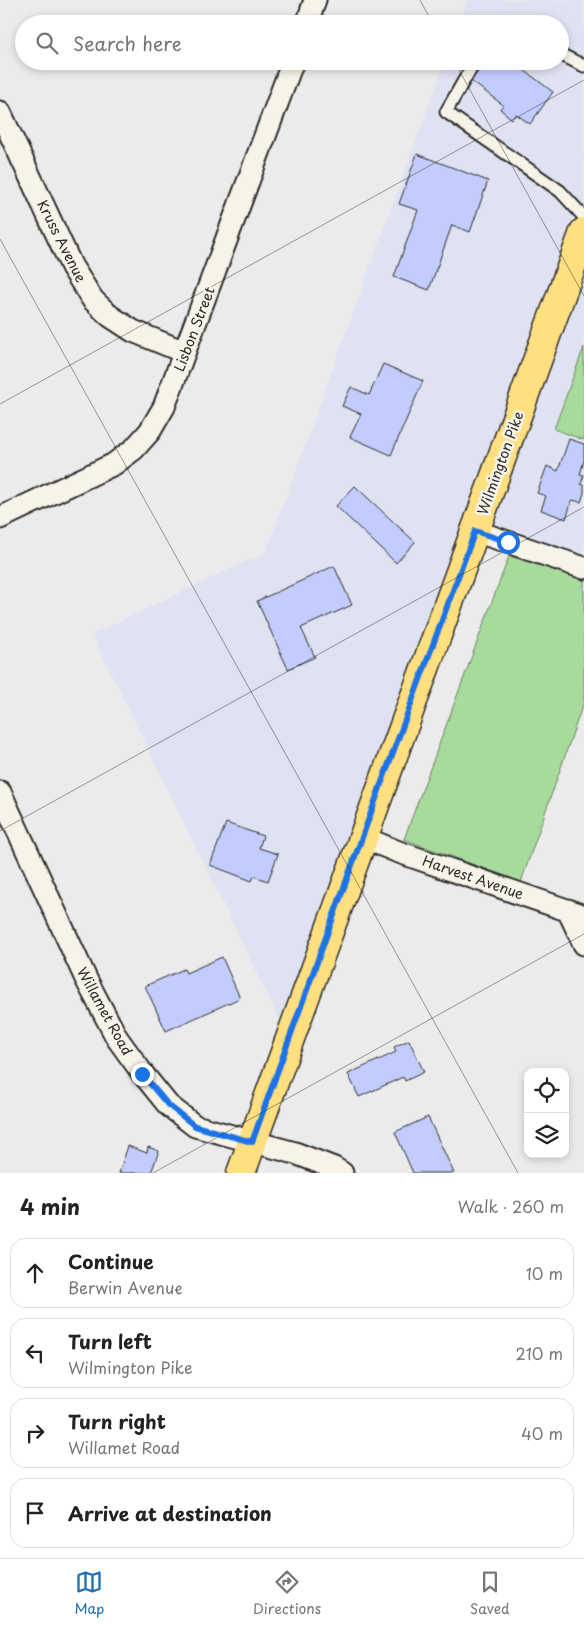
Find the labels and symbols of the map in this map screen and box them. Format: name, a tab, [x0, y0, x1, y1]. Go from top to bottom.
street label: Kruss Avenue	[32, 196, 92, 286]
street label: Lisbon Street	[168, 283, 220, 374]
street label: Wilmington Pike	[471, 408, 529, 518]
route start	[497, 531, 520, 554]
street label: Harvest Avenue	[420, 850, 527, 904]
street label: Willamet Road	[72, 963, 138, 1059]
route end	[131, 1063, 154, 1086]

